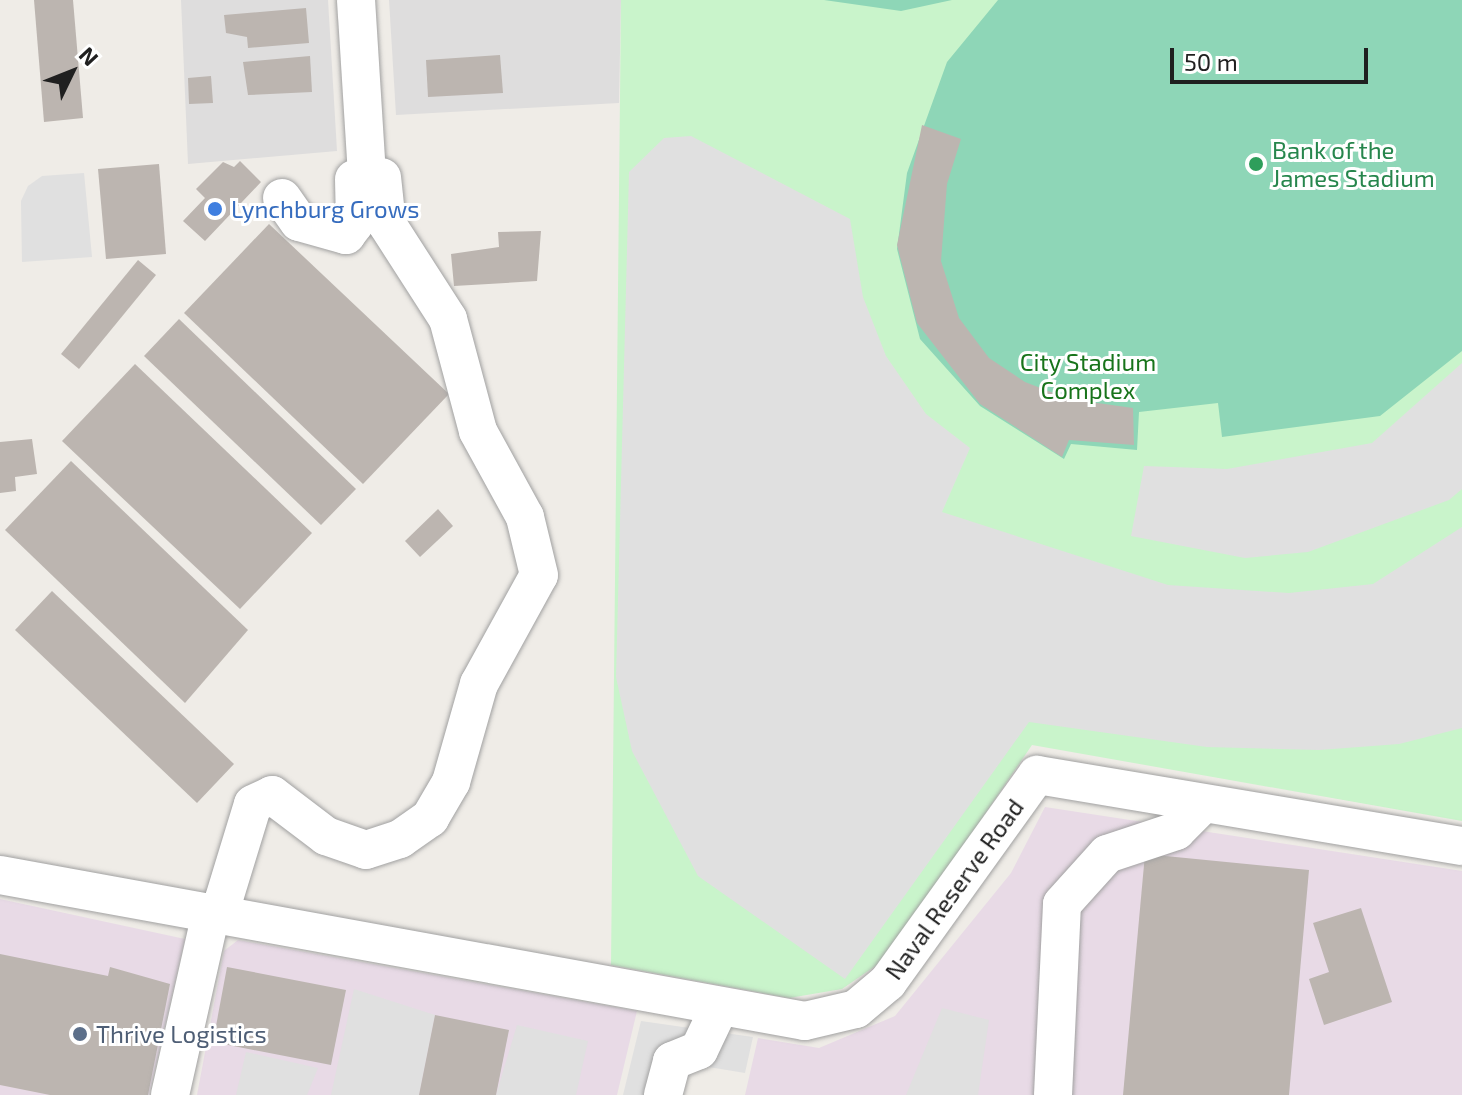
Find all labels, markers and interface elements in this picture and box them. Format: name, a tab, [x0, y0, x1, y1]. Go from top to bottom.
north arrow	[32, 32, 112, 112]
scale bar	[1174, 32, 1372, 82]
text: N	[75, 41, 104, 70]
text: 50 m	[1184, 47, 1238, 76]
place label: Bank of the James Stadium	[1272, 136, 1435, 192]
marker: Bank of the James Stadium	[1247, 155, 1265, 173]
place label: Lynchburg Grows	[231, 195, 420, 223]
marker: Lynchburg Grows	[206, 200, 224, 218]
park label: City Stadium Complex	[1020, 348, 1156, 404]
street label: Naval Reserve Road	[879, 793, 1029, 985]
place label: Thrive Logistics	[96, 1020, 267, 1048]
marker: Thrive Logistics	[71, 1025, 89, 1043]

